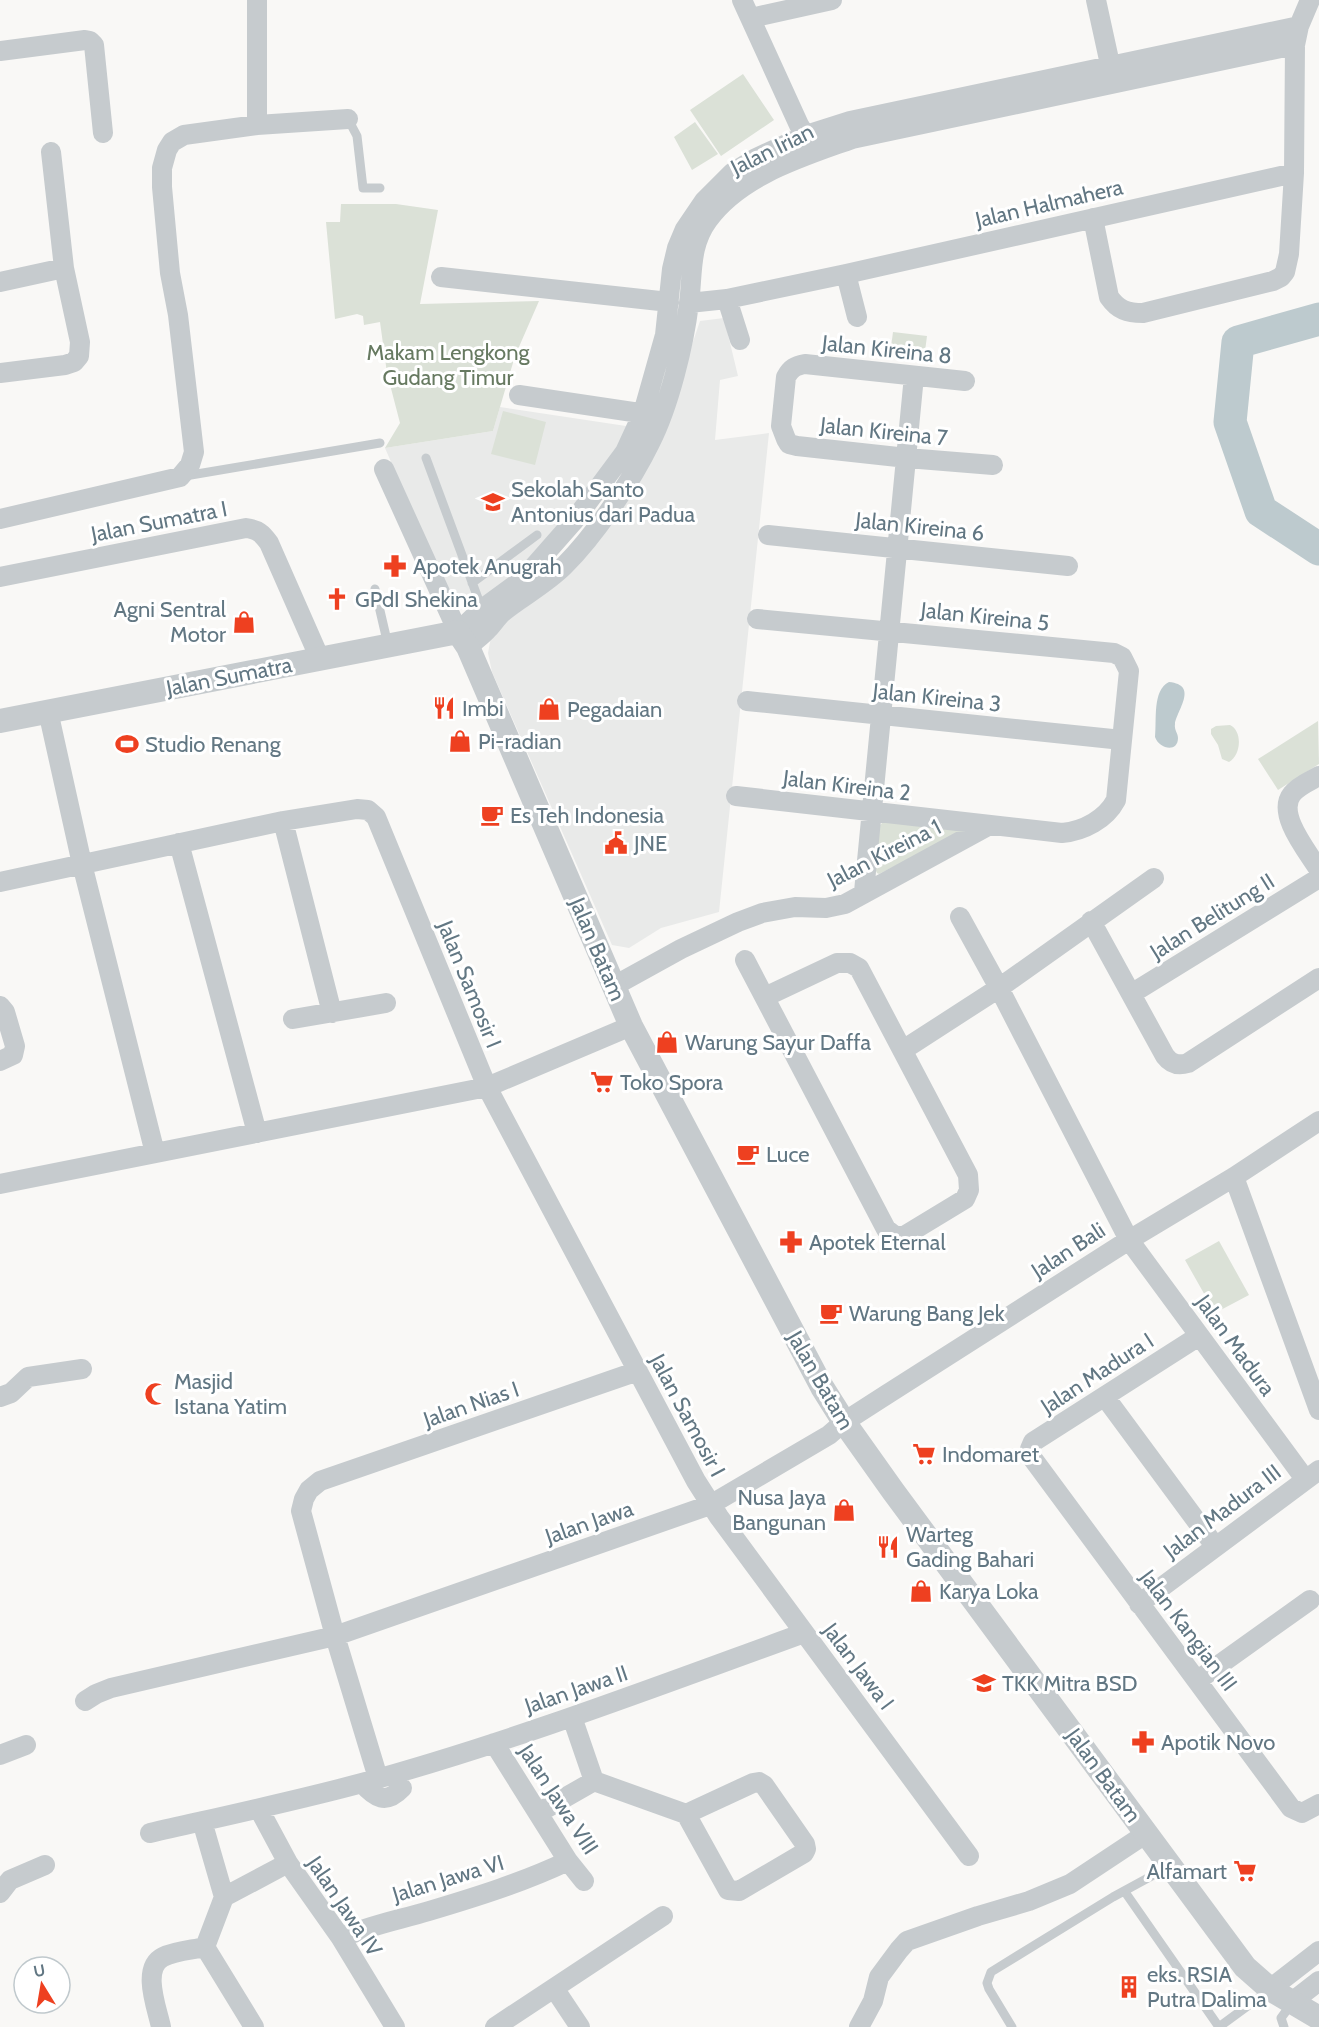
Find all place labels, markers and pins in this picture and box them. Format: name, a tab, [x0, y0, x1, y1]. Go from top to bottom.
place label: Sekolah Santo Antonius dari Padua	[511, 476, 696, 528]
school or university icon: Sekolah Santo Antonius dari Padua	[480, 489, 506, 515]
pharmacy icon: Apotek Anugrah	[382, 553, 408, 579]
place label: Apotek Anugrah	[413, 553, 562, 580]
church icon: GPdI Shekina	[324, 586, 350, 612]
place label: GPdI Shekina	[355, 586, 478, 613]
place label: Agni Sentral Motor	[114, 596, 227, 648]
shop icon: Agni Sentral Motor	[231, 609, 257, 635]
restaurant icon: Imbi	[431, 695, 457, 721]
place label: Imbi	[462, 695, 504, 722]
shop icon: Pegadaian	[536, 696, 562, 722]
place label: Pegadaian	[567, 696, 662, 723]
shop icon: Pi-radian	[447, 728, 473, 754]
place label: Pi-radian	[478, 728, 562, 755]
sports icon: Studio Renang	[114, 731, 140, 757]
place label: Studio Renang	[145, 731, 282, 758]
cafe icon: Es Teh Indonesia	[479, 802, 505, 828]
place label: Es Teh Indonesia	[510, 802, 665, 829]
public building icon: JNE	[603, 830, 629, 856]
place label: JNE	[633, 830, 667, 857]
shop icon: Warung Sayur Daffa	[654, 1029, 680, 1055]
place label: Warung Sayur Daffa	[685, 1029, 871, 1056]
supermarket icon: Toko Spora	[589, 1069, 615, 1095]
place label: Toko Spora	[620, 1069, 723, 1096]
cafe icon: Luce	[735, 1141, 761, 1167]
place label: Luce	[766, 1141, 810, 1168]
pharmacy icon: Apotek Eternal	[778, 1229, 804, 1255]
place label: Apotek Eternal	[809, 1229, 946, 1256]
cafe icon: Warung Bang Jek	[818, 1300, 844, 1326]
place label: Warung Bang Jek	[849, 1300, 1005, 1327]
place label: Masjid Istana Yatim	[174, 1368, 287, 1420]
mosque icon: Masjid Istana Yatim	[143, 1381, 169, 1407]
supermarket icon: Indomaret	[911, 1441, 937, 1467]
place label: Indomaret	[942, 1441, 1040, 1468]
place label: Nusa Jaya Bangunan	[732, 1484, 826, 1536]
shop icon: Nusa Jaya Bangunan	[831, 1497, 857, 1523]
place label: Warteg Gading Bahari	[906, 1521, 1034, 1573]
restaurant icon: Warteg Gading Bahari	[875, 1534, 901, 1560]
shop icon: Karya Loka	[908, 1578, 934, 1604]
place label: Karya Loka	[939, 1578, 1039, 1605]
school or university icon: TKK Mitra BSD	[971, 1670, 997, 1696]
place label: TKK Mitra BSD	[1002, 1670, 1137, 1697]
pharmacy icon: Apotik Novo	[1130, 1729, 1156, 1755]
place label: Apotik Novo	[1161, 1729, 1275, 1756]
place label: Alfamart	[1146, 1858, 1228, 1885]
supermarket icon: Alfamart	[1232, 1858, 1258, 1884]
place label: eks. RSIA Putra Dalima	[1147, 1961, 1267, 2013]
building icon: eks. RSIA Putra Dalima	[1116, 1974, 1142, 2000]

